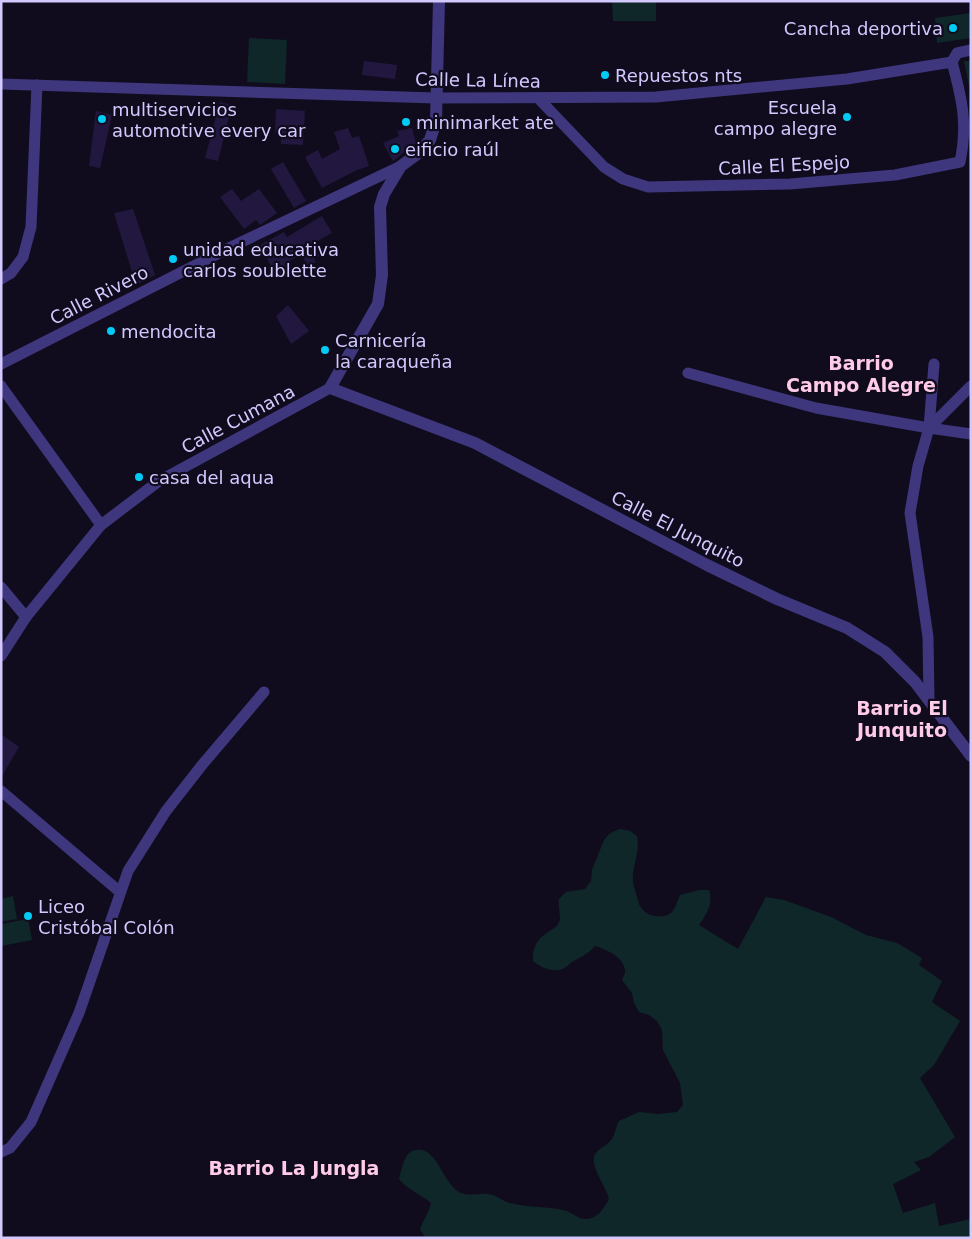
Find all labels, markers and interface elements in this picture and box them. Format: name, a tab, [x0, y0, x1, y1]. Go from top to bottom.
place label: Cancha deportiva	[784, 18, 943, 39]
marker: Cancha deportiva	[947, 22, 959, 34]
place label: Repuestos nts	[615, 65, 742, 86]
street label: Calle La Línea	[415, 68, 541, 92]
marker: Repuestos nts	[599, 69, 611, 81]
place label: Escuela campo alegre	[714, 97, 837, 139]
place label: multiservicios automotive every car	[112, 99, 306, 141]
marker: Escuela campo alegre	[841, 111, 853, 123]
place label: minimarket ate	[416, 112, 554, 133]
marker: multiservicios automotive every car	[96, 113, 108, 125]
marker: minimarket ate	[400, 116, 412, 128]
place label: eificio raúl	[405, 139, 499, 160]
marker: eificio raúl	[389, 143, 401, 155]
street label: Calle El Espejo	[718, 151, 850, 179]
place label: unidad educativa carlos soublette	[183, 239, 339, 281]
marker: unidad educativa carlos soublette	[167, 253, 179, 265]
street label: Calle Rivero	[46, 261, 152, 329]
place label: mendocita	[121, 321, 216, 342]
marker: mendocita	[105, 325, 117, 337]
place label: Carnicería la caraqueña	[335, 330, 452, 372]
marker: Carnicería la caraqueña	[319, 344, 331, 356]
district label: Barrio Campo Alegre	[786, 352, 936, 396]
street label: Calle Cumana	[178, 380, 298, 458]
place label: casa del aqua	[149, 467, 274, 488]
marker: casa del aqua	[133, 471, 145, 483]
street label: Calle El Junquito	[608, 486, 748, 572]
district label: Barrio El Junquito	[855, 697, 948, 741]
place label: Liceo Cristóbal Colón	[38, 896, 175, 938]
marker: Liceo Cristóbal Colón	[22, 910, 34, 922]
district label: Barrio La Jungla	[209, 1157, 379, 1179]

